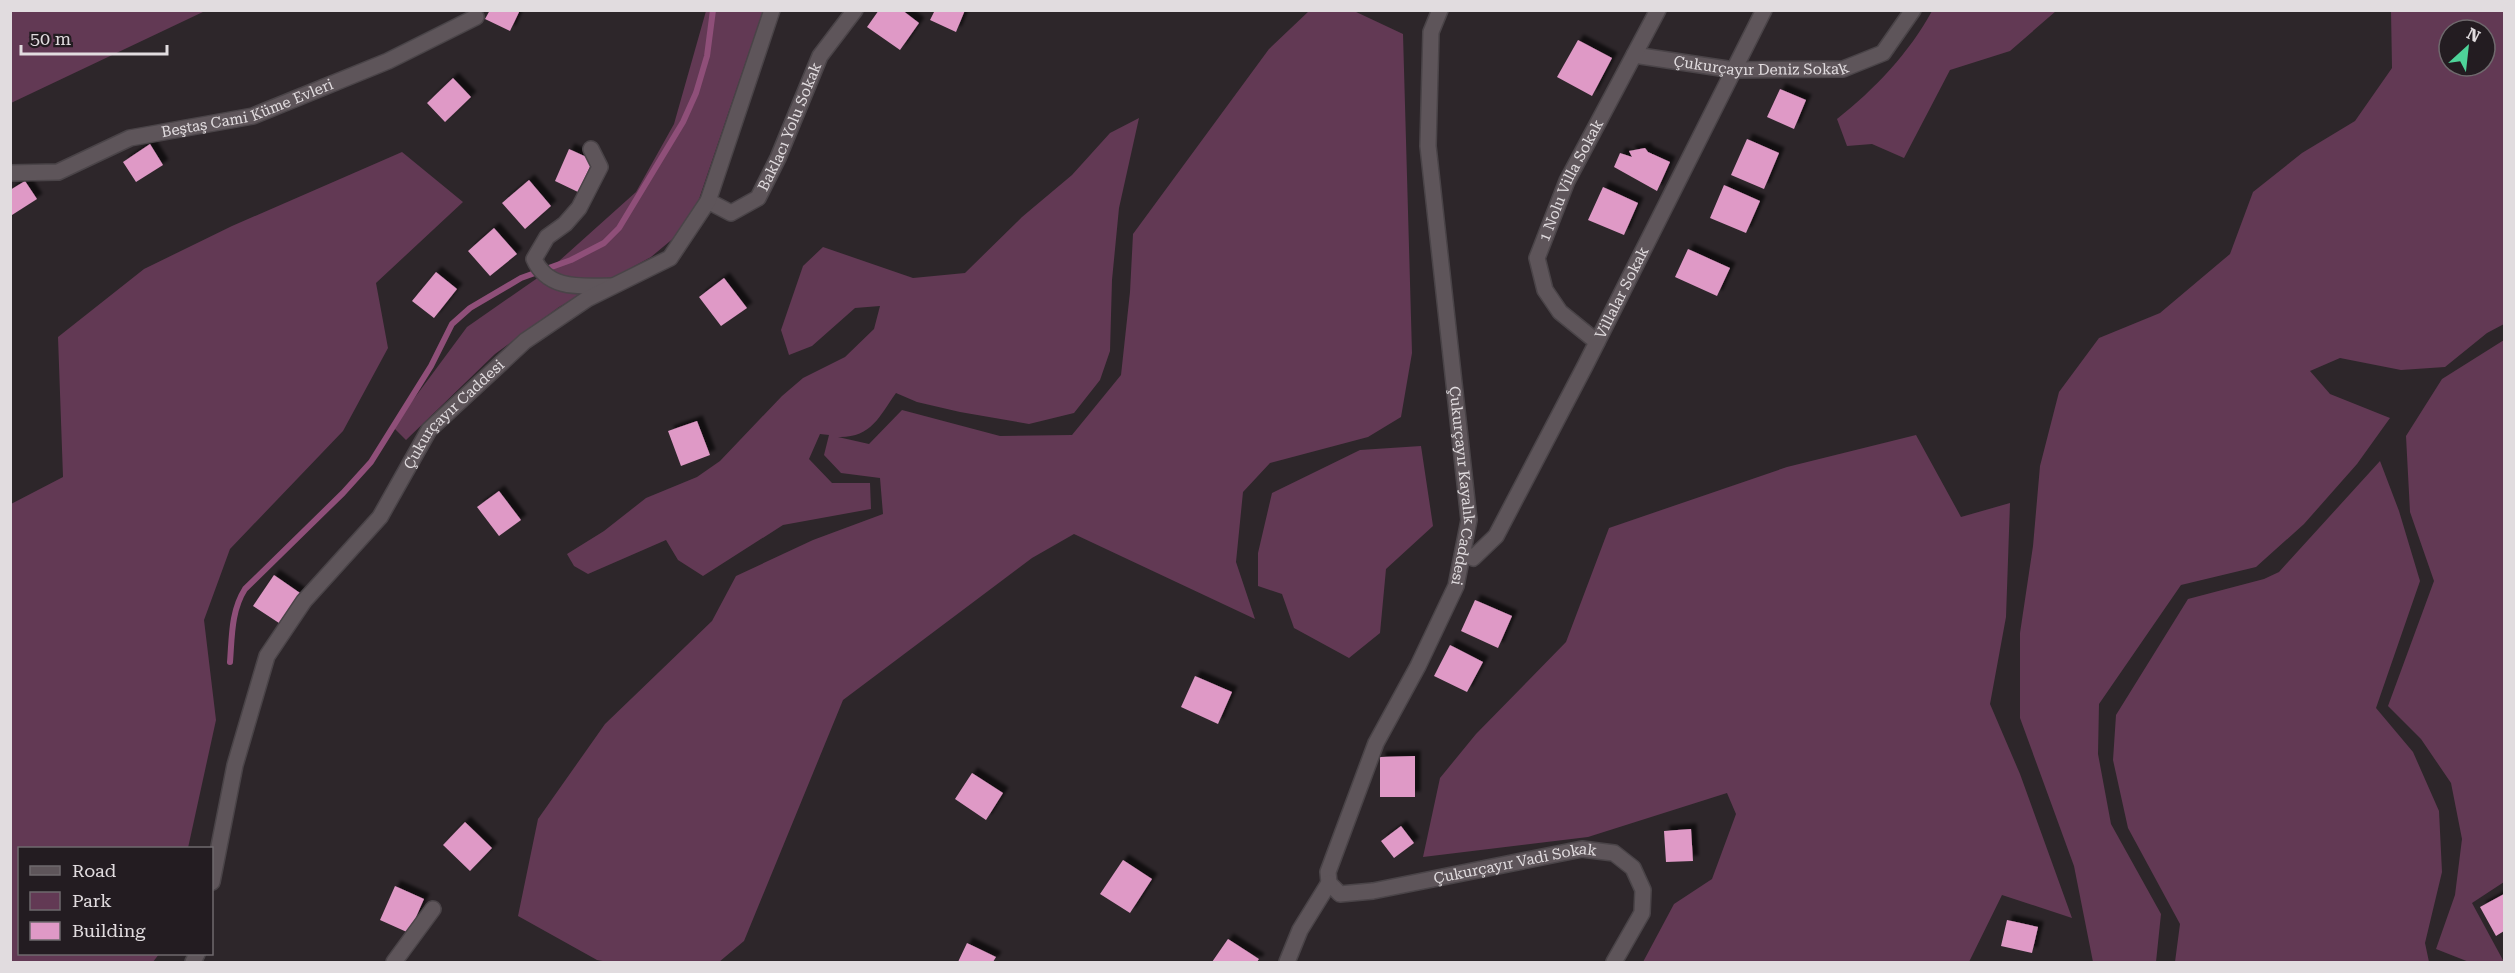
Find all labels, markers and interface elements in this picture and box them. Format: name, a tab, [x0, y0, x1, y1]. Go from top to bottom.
scale bar	[21, 18, 166, 56]
north arrow	[2437, 18, 2497, 78]
text: N	[2464, 24, 2483, 46]
text: 50 m	[30, 28, 71, 49]
street label: Çukurçayır Deniz Sokak	[1672, 52, 1852, 79]
street label: Baklacı Yolu Sokak	[754, 59, 826, 194]
street label: Beştaş Cami Küme Evleri	[160, 75, 336, 141]
street label: 1 Nolu Villa Sokak	[1535, 116, 1607, 244]
street label: Villalar Sokak	[1591, 243, 1653, 342]
street label: Çukurçayır Caddesi	[400, 356, 508, 473]
street label: Çukurçayır Kayalık Caddesi	[1445, 385, 1478, 587]
street label: Çukurçayır Vadi Sokak	[1432, 840, 1598, 888]
legend	[18, 847, 213, 955]
text: Road	[72, 860, 117, 881]
text: Park	[72, 890, 112, 911]
text: Building	[72, 920, 146, 941]

